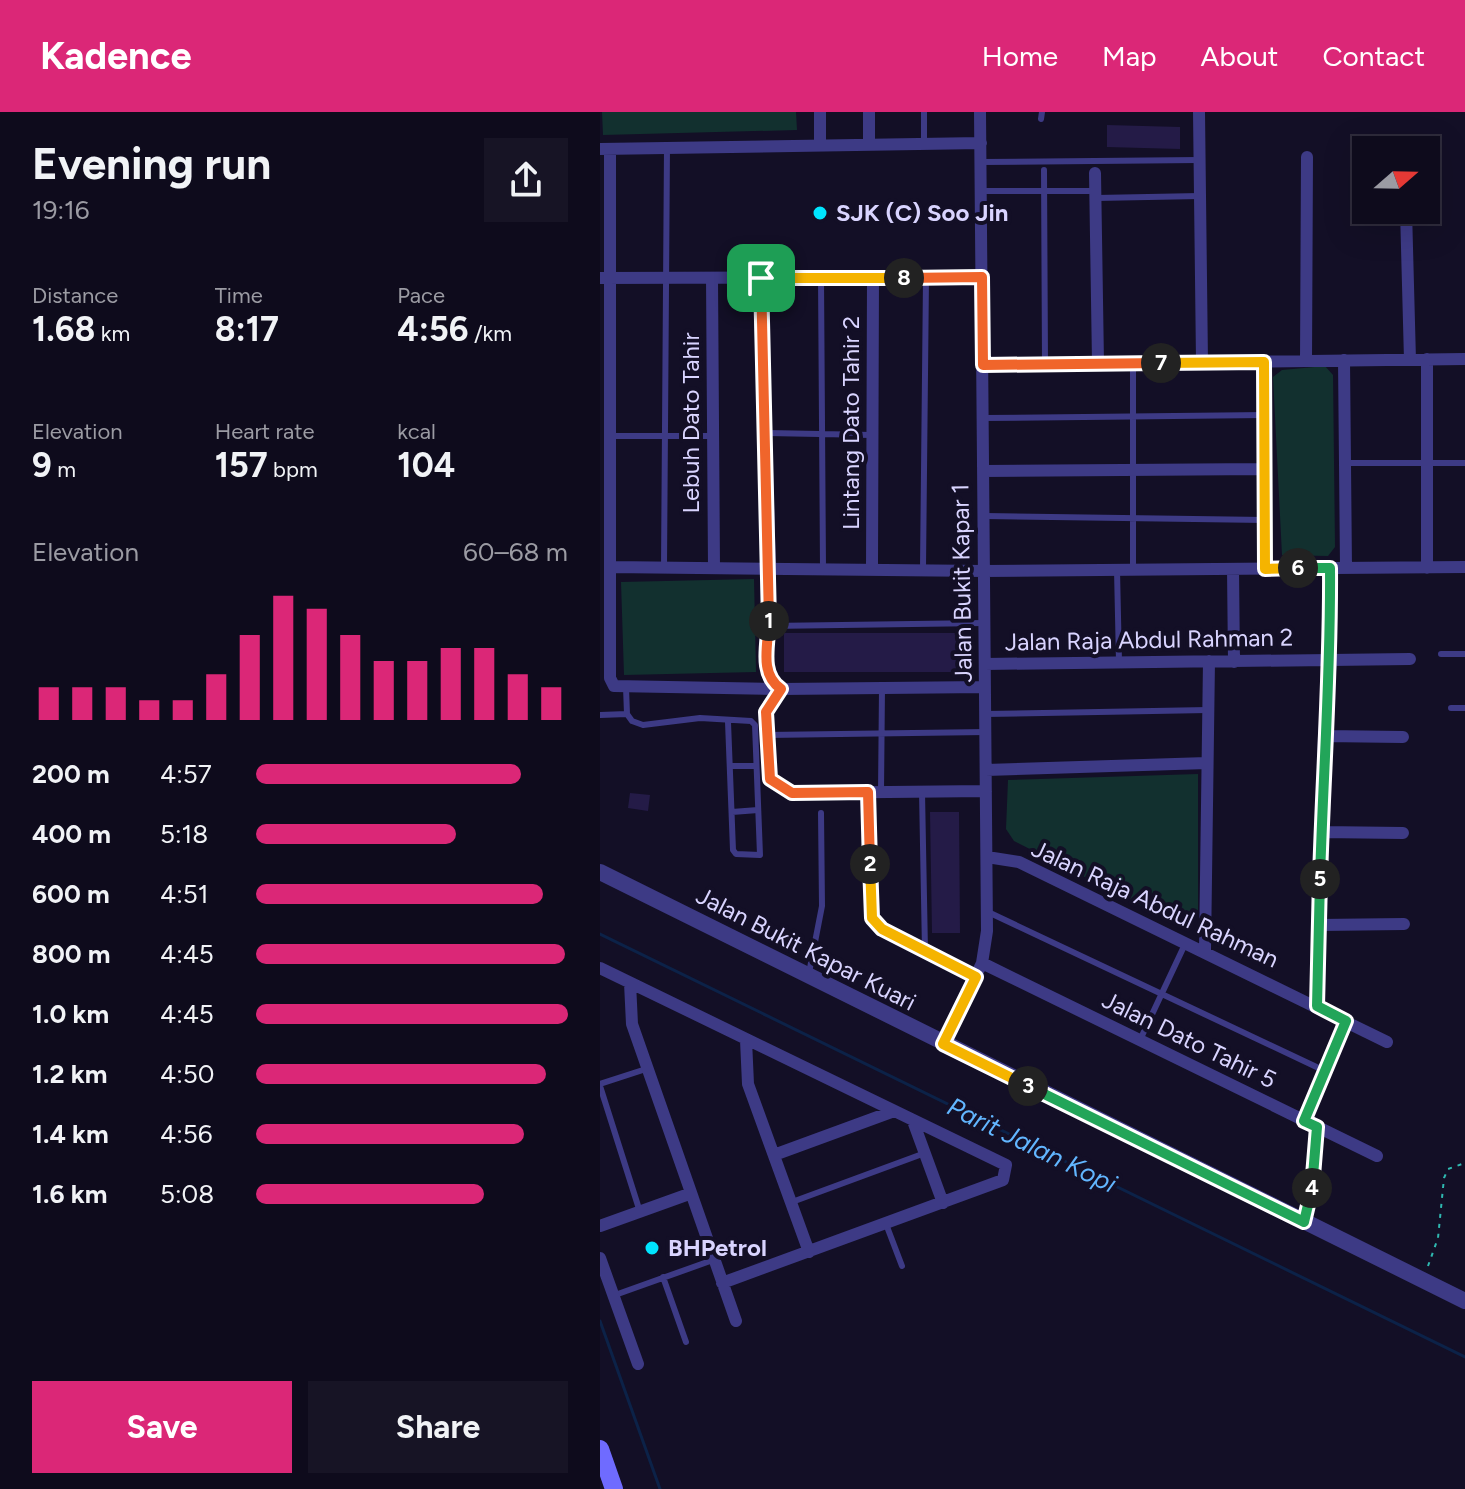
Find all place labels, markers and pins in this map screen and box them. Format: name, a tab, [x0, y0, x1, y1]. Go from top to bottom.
place label: SJK (C) Soo Jin	[836, 198, 1008, 227]
marker: SJK (C) Soo Jin	[811, 204, 829, 222]
pin	[727, 244, 795, 312]
pin: 8	[884, 258, 924, 298]
pin: 7	[1141, 343, 1181, 383]
pin: 6	[1278, 548, 1318, 588]
pin: 1	[749, 601, 789, 641]
pin: 2	[850, 844, 890, 884]
pin: 5	[1300, 859, 1340, 899]
pin: 3	[1008, 1066, 1048, 1106]
pin: 4	[1292, 1168, 1332, 1208]
place label: BHPetrol	[668, 1233, 767, 1262]
marker: BHPetrol	[643, 1239, 661, 1257]

